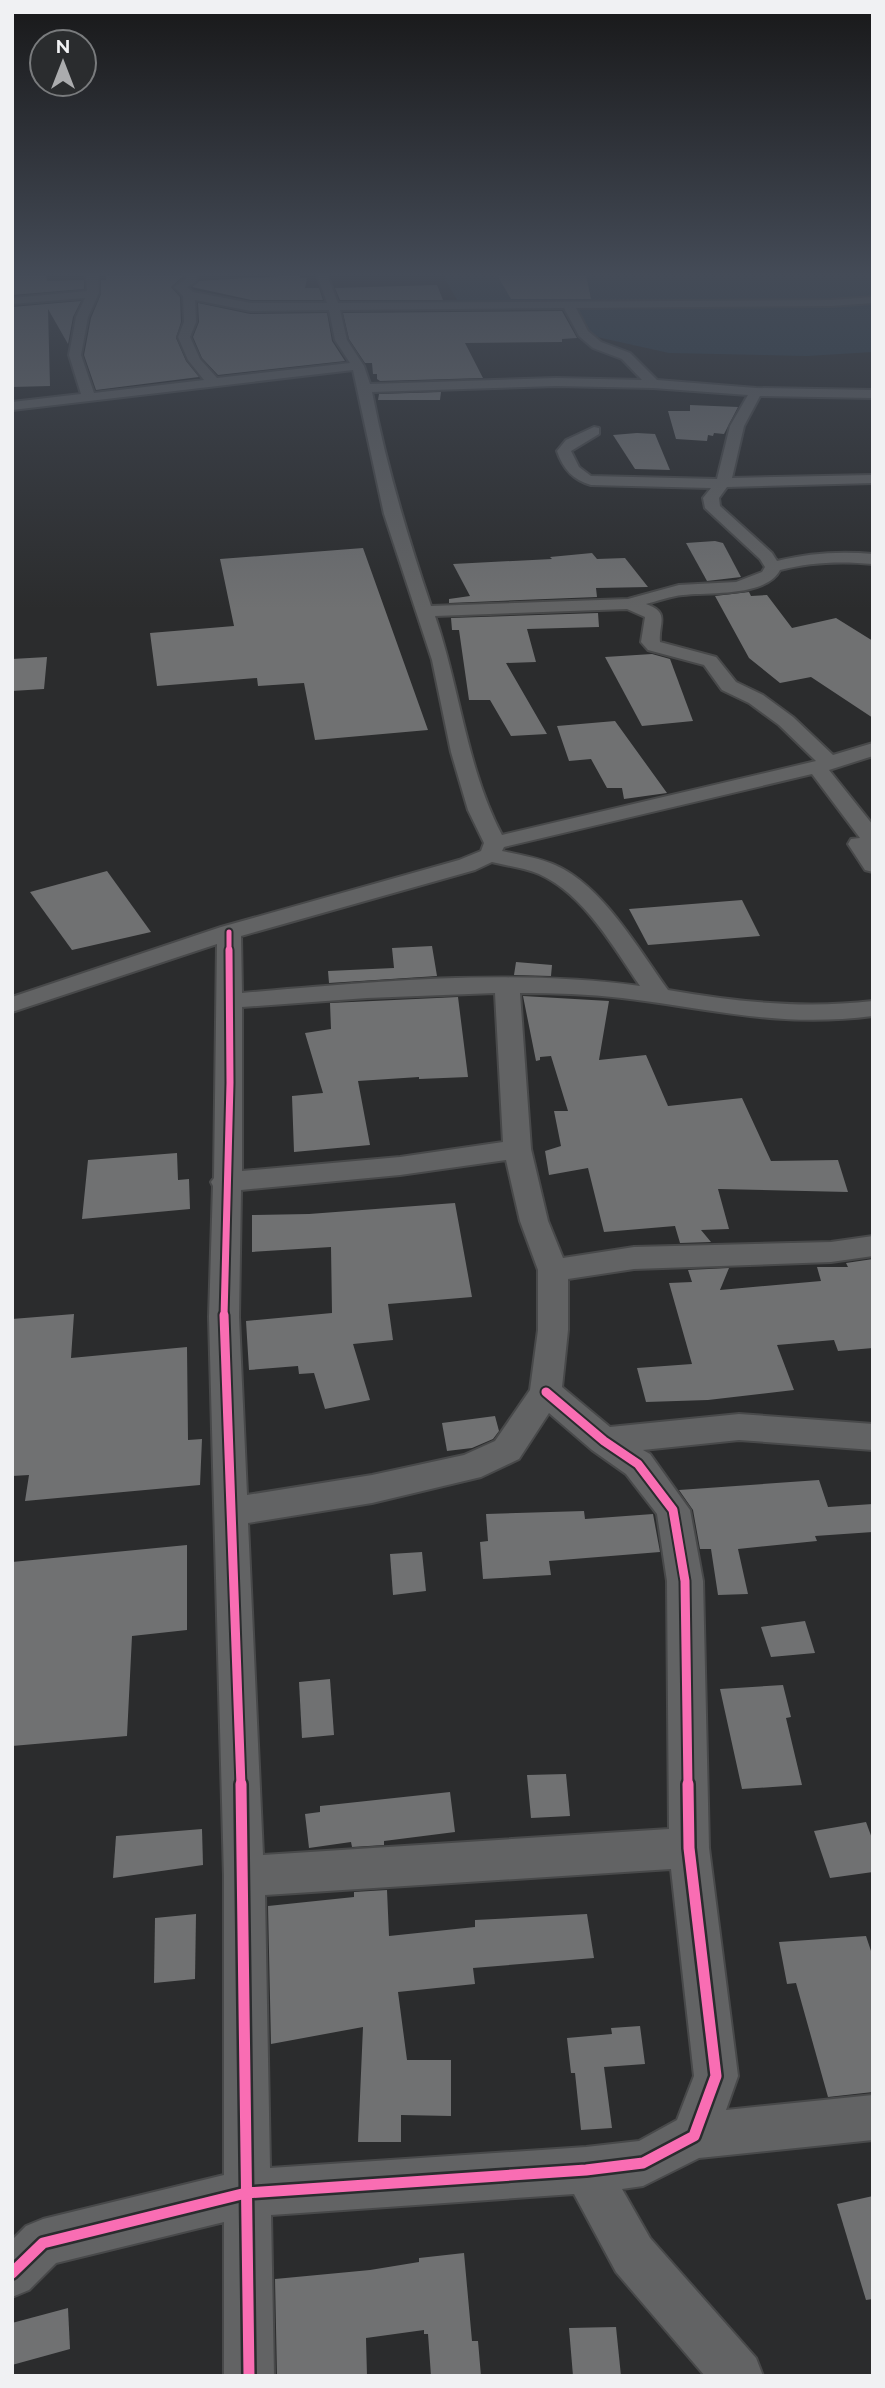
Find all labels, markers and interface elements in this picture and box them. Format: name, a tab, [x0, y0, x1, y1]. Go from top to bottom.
north arrow	[28, 28, 98, 98]
text: N	[56, 35, 70, 57]

